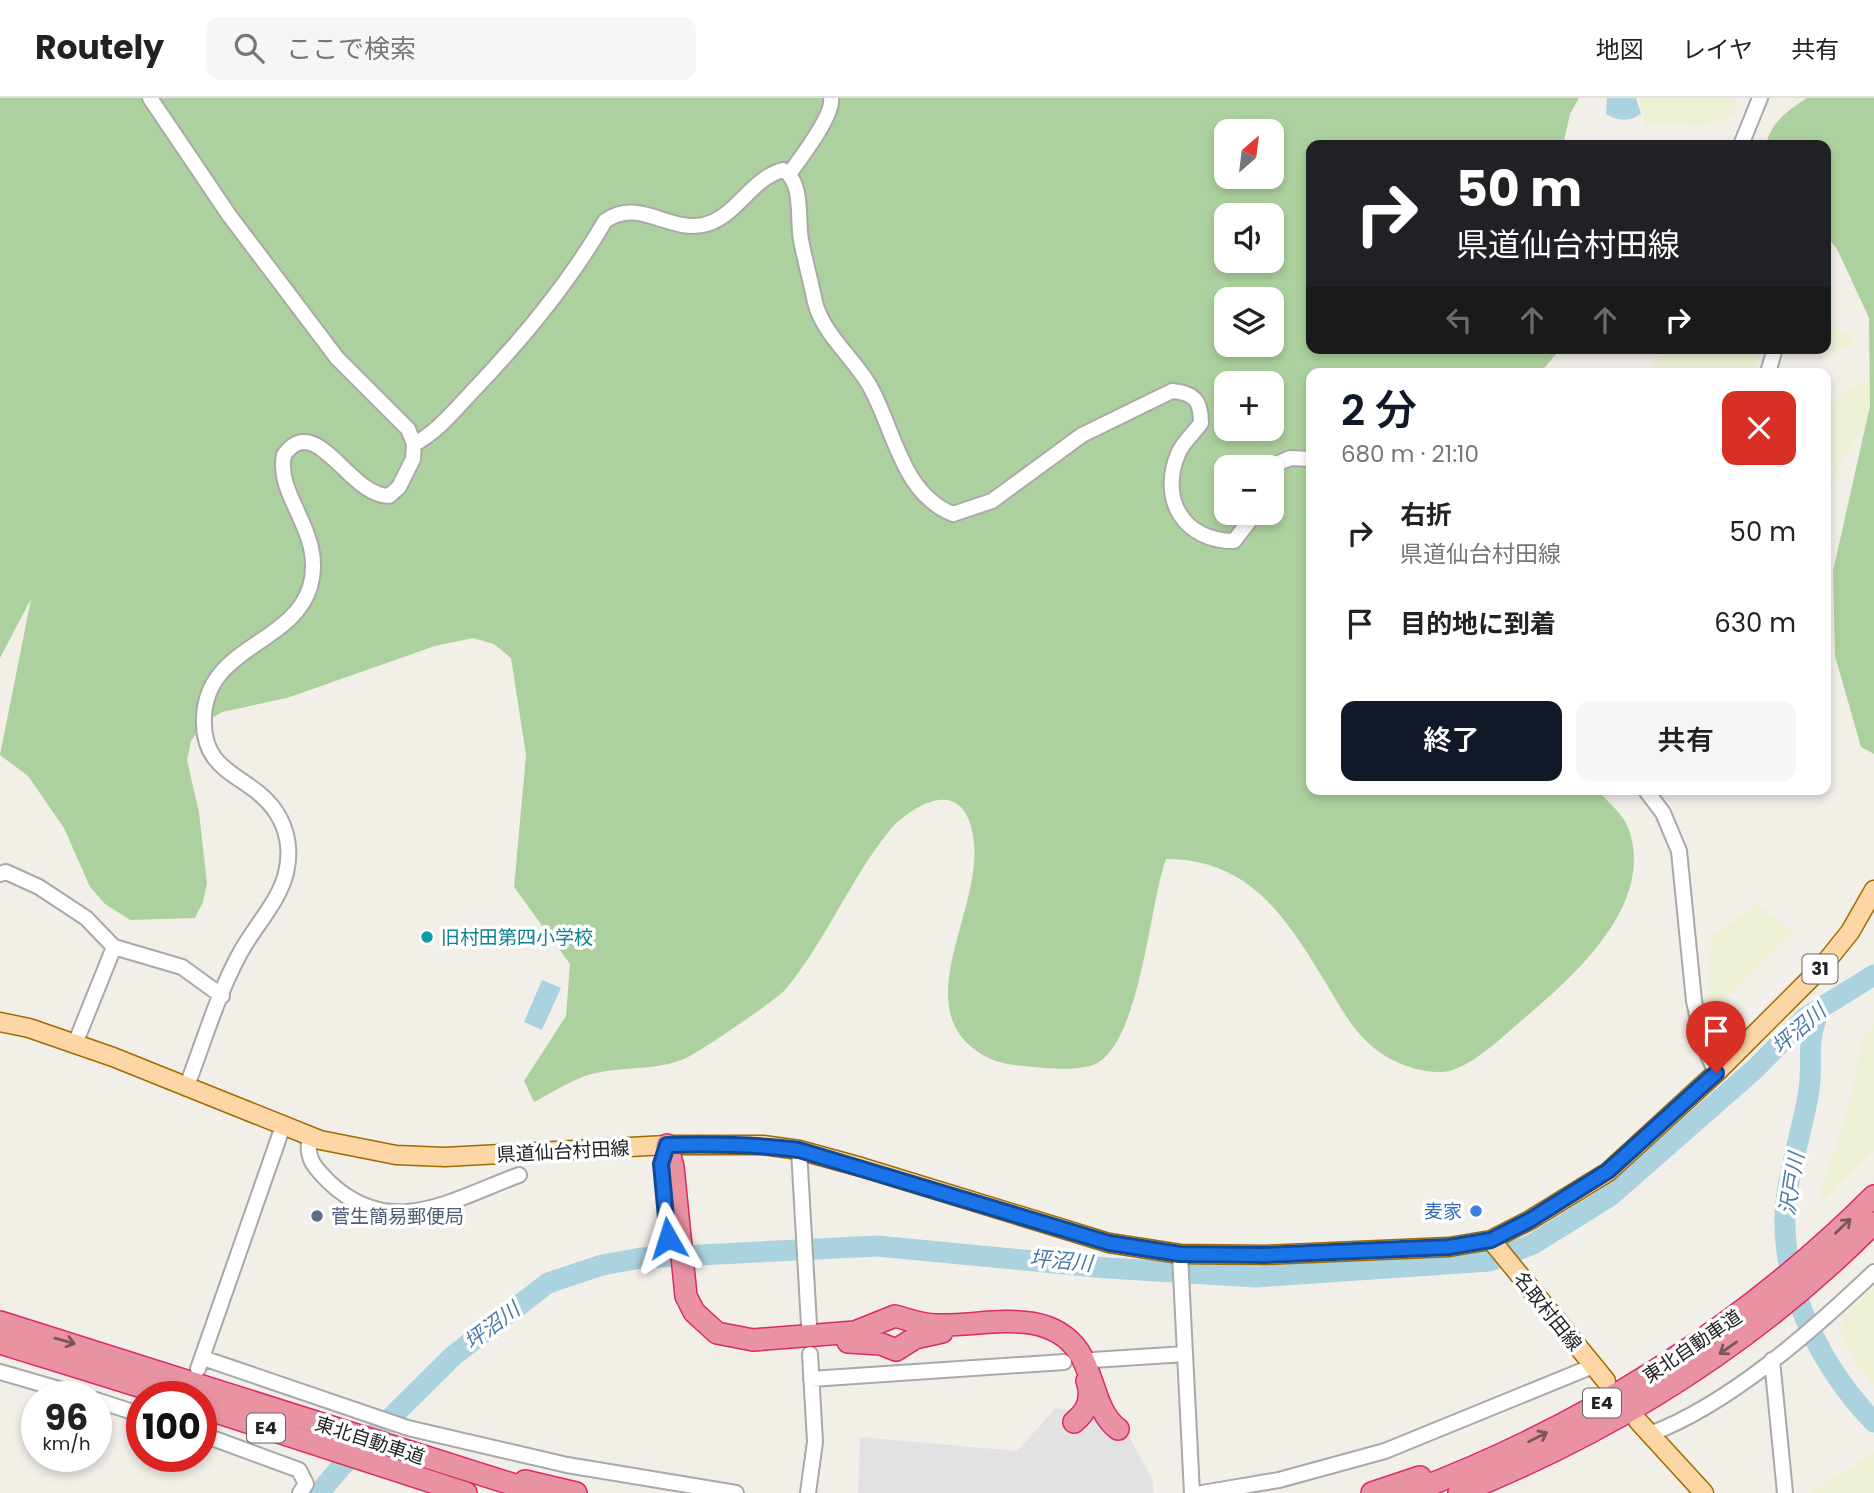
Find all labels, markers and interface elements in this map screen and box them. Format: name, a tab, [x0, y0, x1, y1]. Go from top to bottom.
search box	[206, 17, 696, 80]
text: Routely	[35, 24, 164, 71]
icon: search	[230, 29, 268, 67]
text: ここで検索	[286, 31, 416, 67]
text: 地図	[1596, 33, 1644, 66]
text: レイヤ	[1682, 33, 1753, 66]
text: 共有	[1791, 33, 1839, 66]
north arrow	[1214, 119, 1284, 189]
map controls	[1214, 119, 1284, 525]
text: 50 m	[1456, 155, 1582, 223]
icon: right	[1341, 168, 1432, 259]
button: sound	[1214, 203, 1284, 273]
text: 県道仙台村田線	[1456, 222, 1680, 267]
button: layers	[1214, 287, 1284, 357]
icon: left	[1440, 301, 1478, 339]
icon: ahead	[1513, 301, 1551, 339]
icon: ahead	[1586, 301, 1624, 339]
icon: right	[1659, 301, 1697, 339]
button: +	[1214, 371, 1284, 441]
text: 2 分	[1341, 381, 1417, 440]
button: close	[1722, 391, 1796, 465]
text: 680 m · 21:10	[1341, 438, 1479, 470]
button: −	[1214, 455, 1284, 525]
text: 右折	[1400, 497, 1452, 533]
icon: right	[1341, 514, 1379, 552]
text: 50 m	[1730, 514, 1796, 550]
text: 県道仙台村田線	[1400, 538, 1561, 570]
icon: arrive	[1341, 605, 1379, 643]
text: 630 m	[1714, 605, 1796, 641]
text: 目的地に到着	[1400, 606, 1556, 642]
button: 終了	[1341, 701, 1562, 781]
button: 共有	[1576, 701, 1796, 781]
place label: 旧村田第四小学校	[441, 924, 593, 951]
marker: 旧村田第四小学校	[419, 929, 435, 945]
road number: 31	[1802, 954, 1838, 984]
water label: 坪沼川	[1765, 996, 1833, 1060]
pin	[1686, 1001, 1746, 1073]
icon: arrive	[1697, 1012, 1735, 1050]
street label: 県道仙台村田線	[496, 1135, 630, 1168]
water label: 沢戸川	[1772, 1149, 1811, 1217]
place label: 麦家	[1424, 1198, 1462, 1225]
position arrow	[631, 1201, 705, 1275]
place label: 菅生簡易郵便局	[331, 1203, 464, 1230]
marker: 麦家	[1468, 1203, 1484, 1219]
marker: 菅生簡易郵便局	[309, 1208, 325, 1224]
one-way arrow	[1834, 1218, 1851, 1235]
water label: 坪沼川	[1028, 1243, 1096, 1278]
street label: 名取村田線	[1507, 1266, 1588, 1357]
water label: 坪沼川	[458, 1294, 527, 1356]
street label: 東北自動車道	[1637, 1303, 1747, 1389]
one-way arrow	[54, 1336, 76, 1349]
one-way arrow	[1719, 1340, 1738, 1355]
speed limit sign: 100	[126, 1381, 217, 1472]
road number: E4	[1583, 1388, 1621, 1418]
text: 96	[45, 1393, 88, 1442]
street label: 東北自動車道	[311, 1410, 428, 1471]
road number: E4	[247, 1414, 285, 1442]
one-way arrow	[1527, 1429, 1548, 1443]
text: km/h	[43, 1431, 90, 1456]

